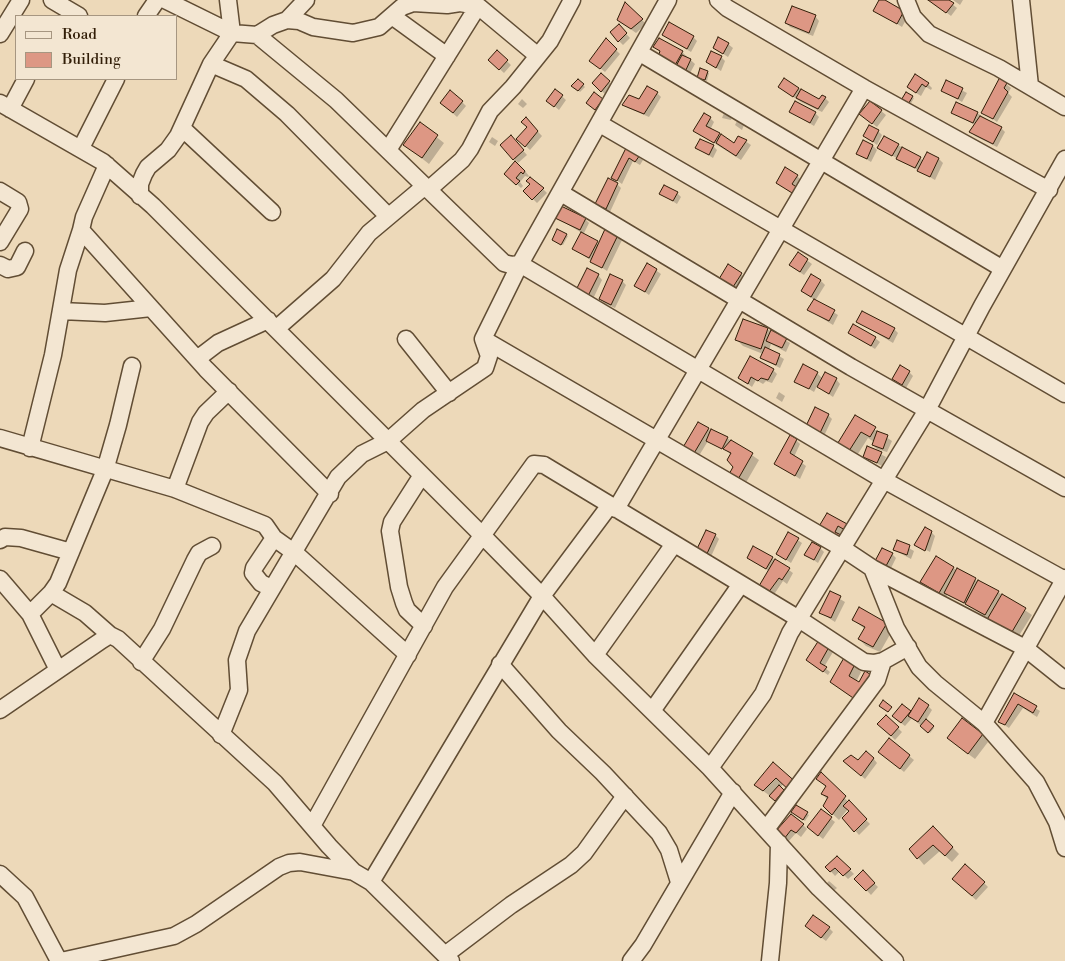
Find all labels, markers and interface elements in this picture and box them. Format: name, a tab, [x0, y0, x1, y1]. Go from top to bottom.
legend	[15, 15, 178, 80]
text: Road	[62, 25, 97, 44]
text: Building	[62, 50, 121, 69]

